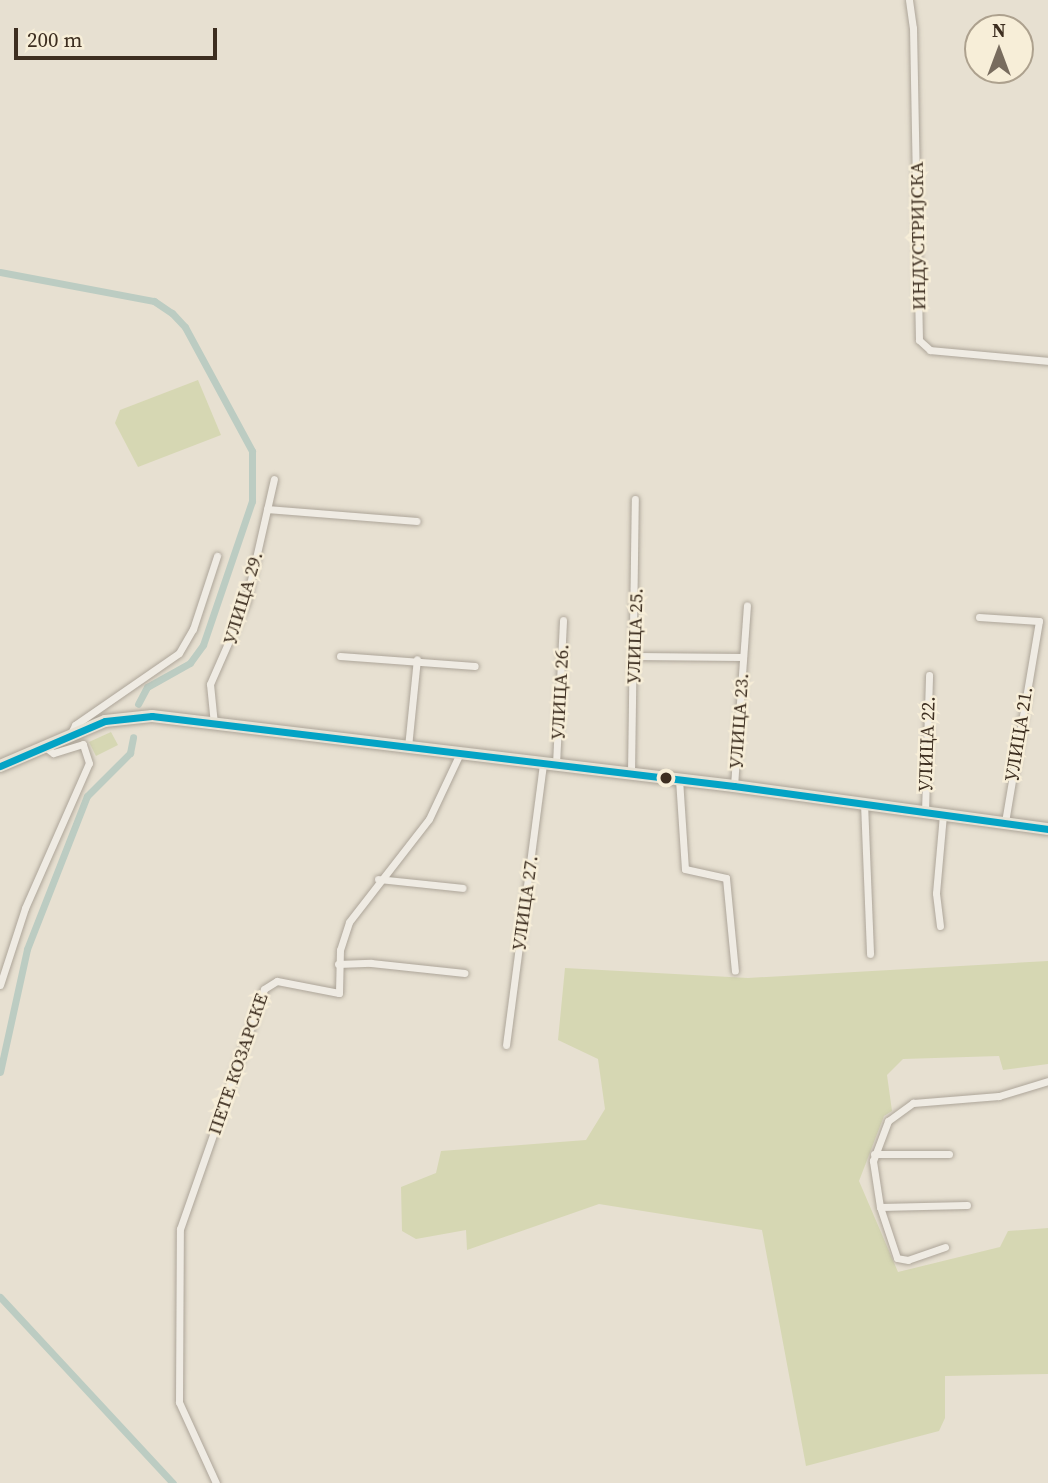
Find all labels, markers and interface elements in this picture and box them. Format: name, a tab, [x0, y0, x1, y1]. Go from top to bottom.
scale bar	[18, 14, 220, 58]
north arrow	[964, 14, 1034, 84]
text: N	[992, 17, 1006, 43]
text: 200 m	[27, 25, 82, 54]
street label: ИНДУСТРИЈСКА	[905, 161, 931, 311]
street label: УЛИЦА 29.	[218, 549, 268, 647]
street label: УЛИЦА 25.	[622, 588, 648, 684]
street label: УЛИЦА 26.	[546, 644, 574, 740]
street label: УЛИЦА 23.	[724, 672, 754, 770]
street label: УЛИЦА 21.	[1000, 685, 1038, 783]
street label: УЛИЦА 22.	[914, 696, 940, 792]
unlabelled marker	[659, 771, 673, 785]
street label: УЛИЦА 27.	[507, 854, 543, 952]
street label: ПЕТЕ КОЗАРСКЕ	[203, 990, 273, 1138]

